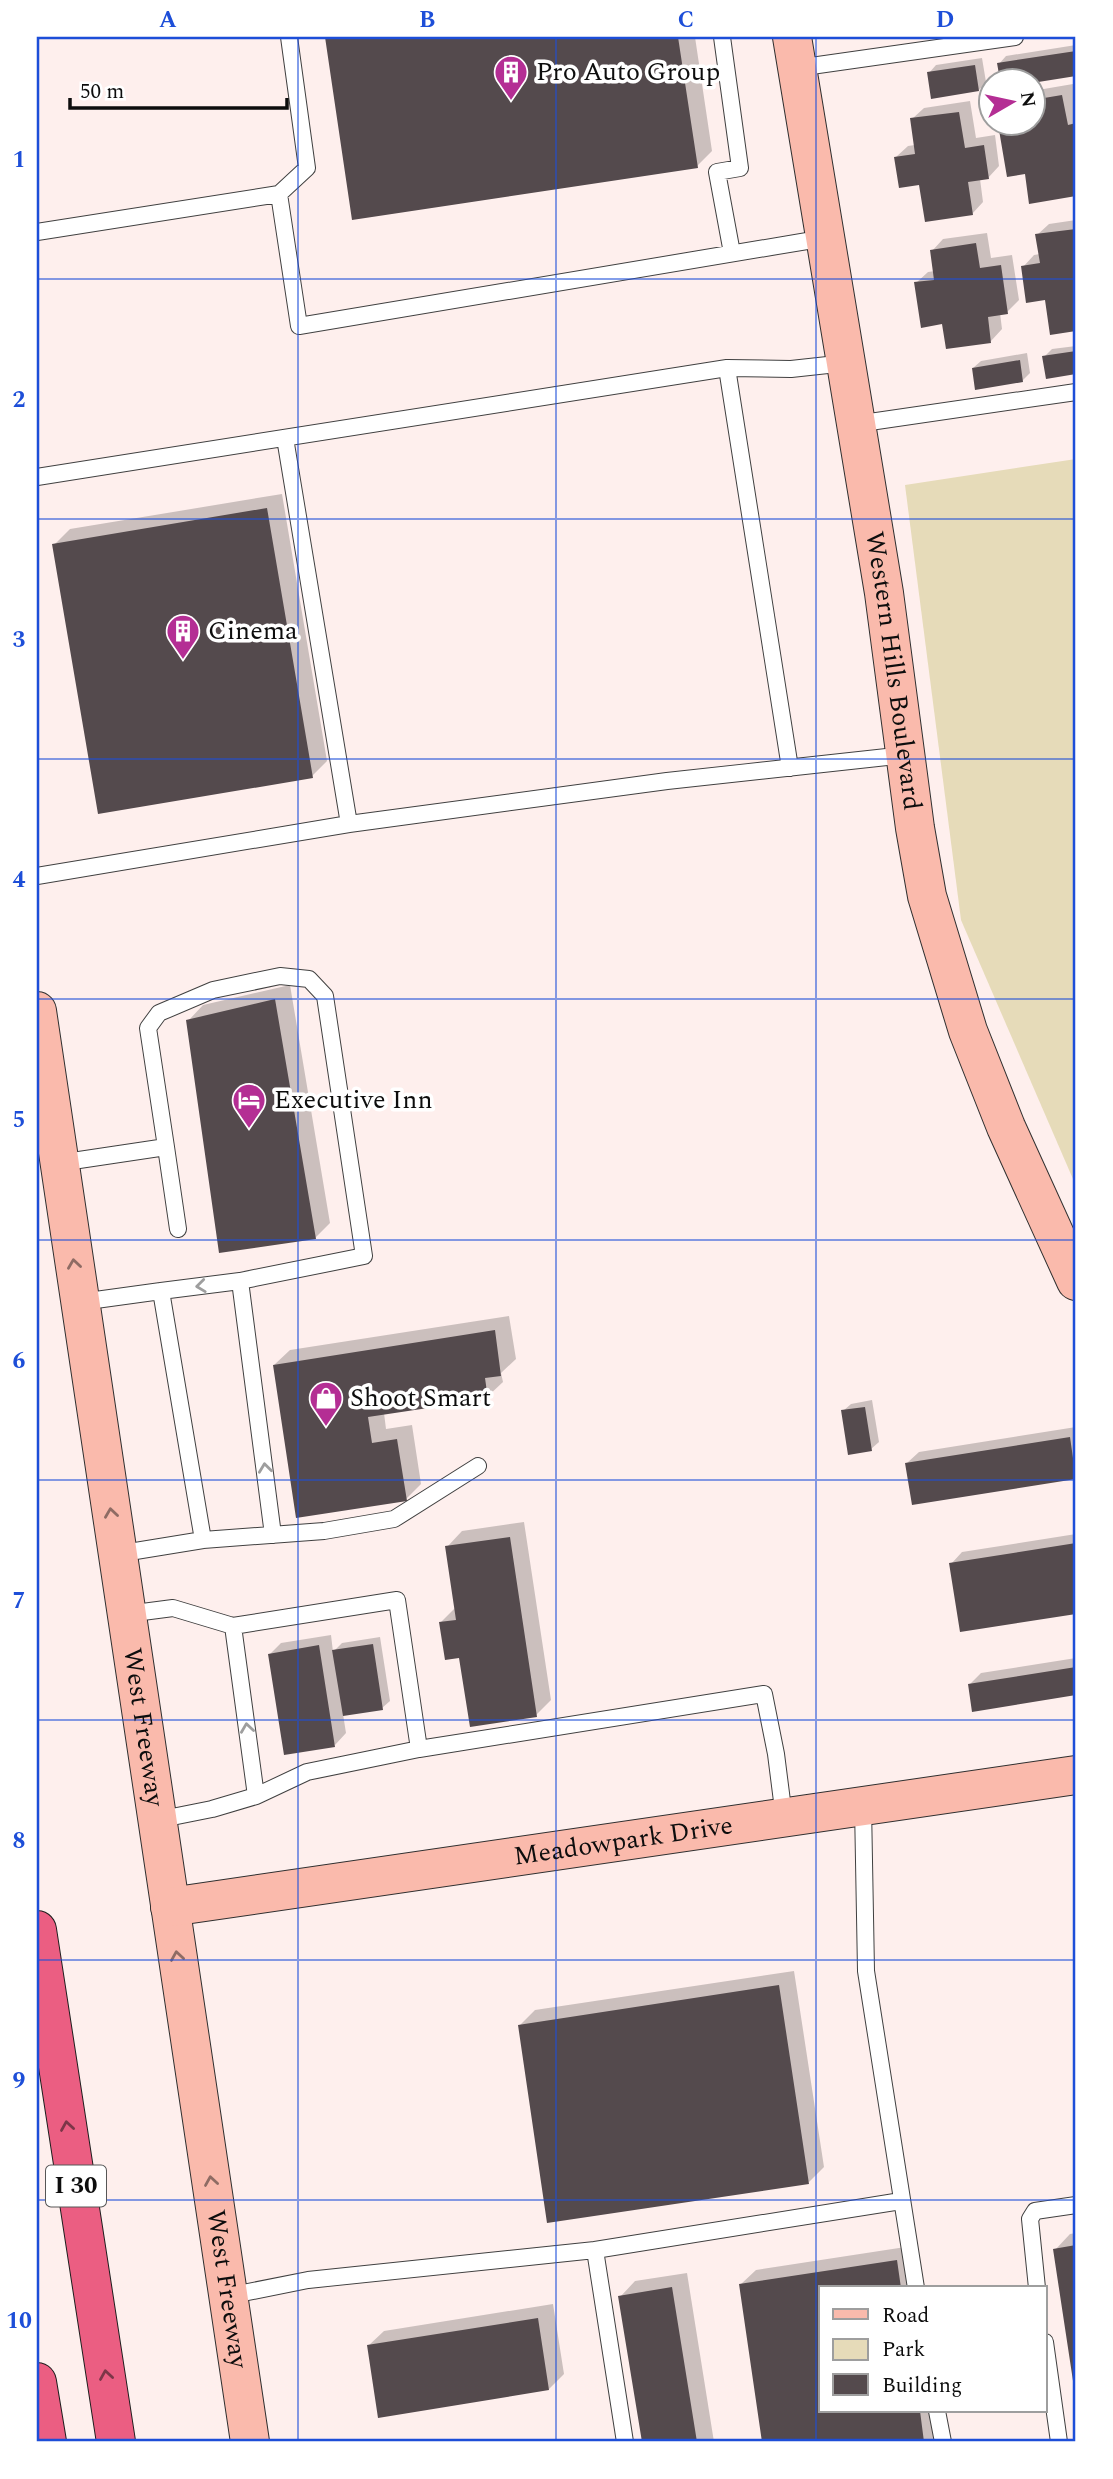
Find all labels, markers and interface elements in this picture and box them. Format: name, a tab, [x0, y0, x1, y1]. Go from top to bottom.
text: A	[159, 3, 177, 38]
text: B	[419, 3, 435, 38]
text: C	[678, 3, 694, 38]
text: D	[936, 3, 954, 38]
place label: Pro Auto Group	[536, 52, 720, 92]
building icon: Pro Auto Group	[492, 53, 530, 102]
scale bar	[70, 66, 287, 110]
north arrow	[976, 66, 1046, 136]
text: 50 m	[80, 76, 124, 108]
text: N	[1012, 90, 1043, 110]
text: 1	[13, 143, 25, 178]
text: 2	[13, 383, 26, 418]
street label: Western Hills Boulevard	[854, 529, 932, 813]
place label: Cinema	[208, 611, 298, 651]
building icon: Cinema	[164, 612, 202, 661]
text: 3	[13, 623, 26, 658]
text: 4	[13, 863, 26, 898]
place label: Executive Inn	[274, 1080, 433, 1120]
hotel icon: Executive Inn	[230, 1081, 268, 1130]
text: 5	[13, 1103, 25, 1138]
one-way arrow	[67, 1258, 82, 1269]
one-way arrow	[196, 1278, 207, 1293]
text: 6	[13, 1344, 26, 1379]
place label: Shoot Smart	[350, 1378, 491, 1418]
shop icon: Shoot Smart	[307, 1379, 345, 1428]
one-way arrow	[257, 1462, 272, 1474]
one-way arrow	[104, 1507, 119, 1519]
text: 7	[13, 1584, 25, 1619]
street label: West Freeway	[112, 1645, 175, 1811]
one-way arrow	[239, 1722, 254, 1734]
street label: Meadowpark Drive	[511, 1805, 736, 1877]
text: 8	[13, 1824, 25, 1859]
one-way arrow	[170, 1950, 185, 1962]
text: 9	[13, 2064, 26, 2099]
one-way arrow	[60, 2120, 75, 2132]
road number: I 30	[46, 2166, 106, 2206]
one-way arrow	[204, 2175, 219, 2187]
street label: West Freeway	[196, 2207, 259, 2372]
legend	[819, 2286, 1046, 2412]
text: Road	[882, 2300, 929, 2332]
text: 10	[6, 2304, 32, 2339]
text: Park	[882, 2334, 926, 2366]
one-way arrow	[98, 2369, 113, 2381]
text: Building	[882, 2370, 962, 2402]

